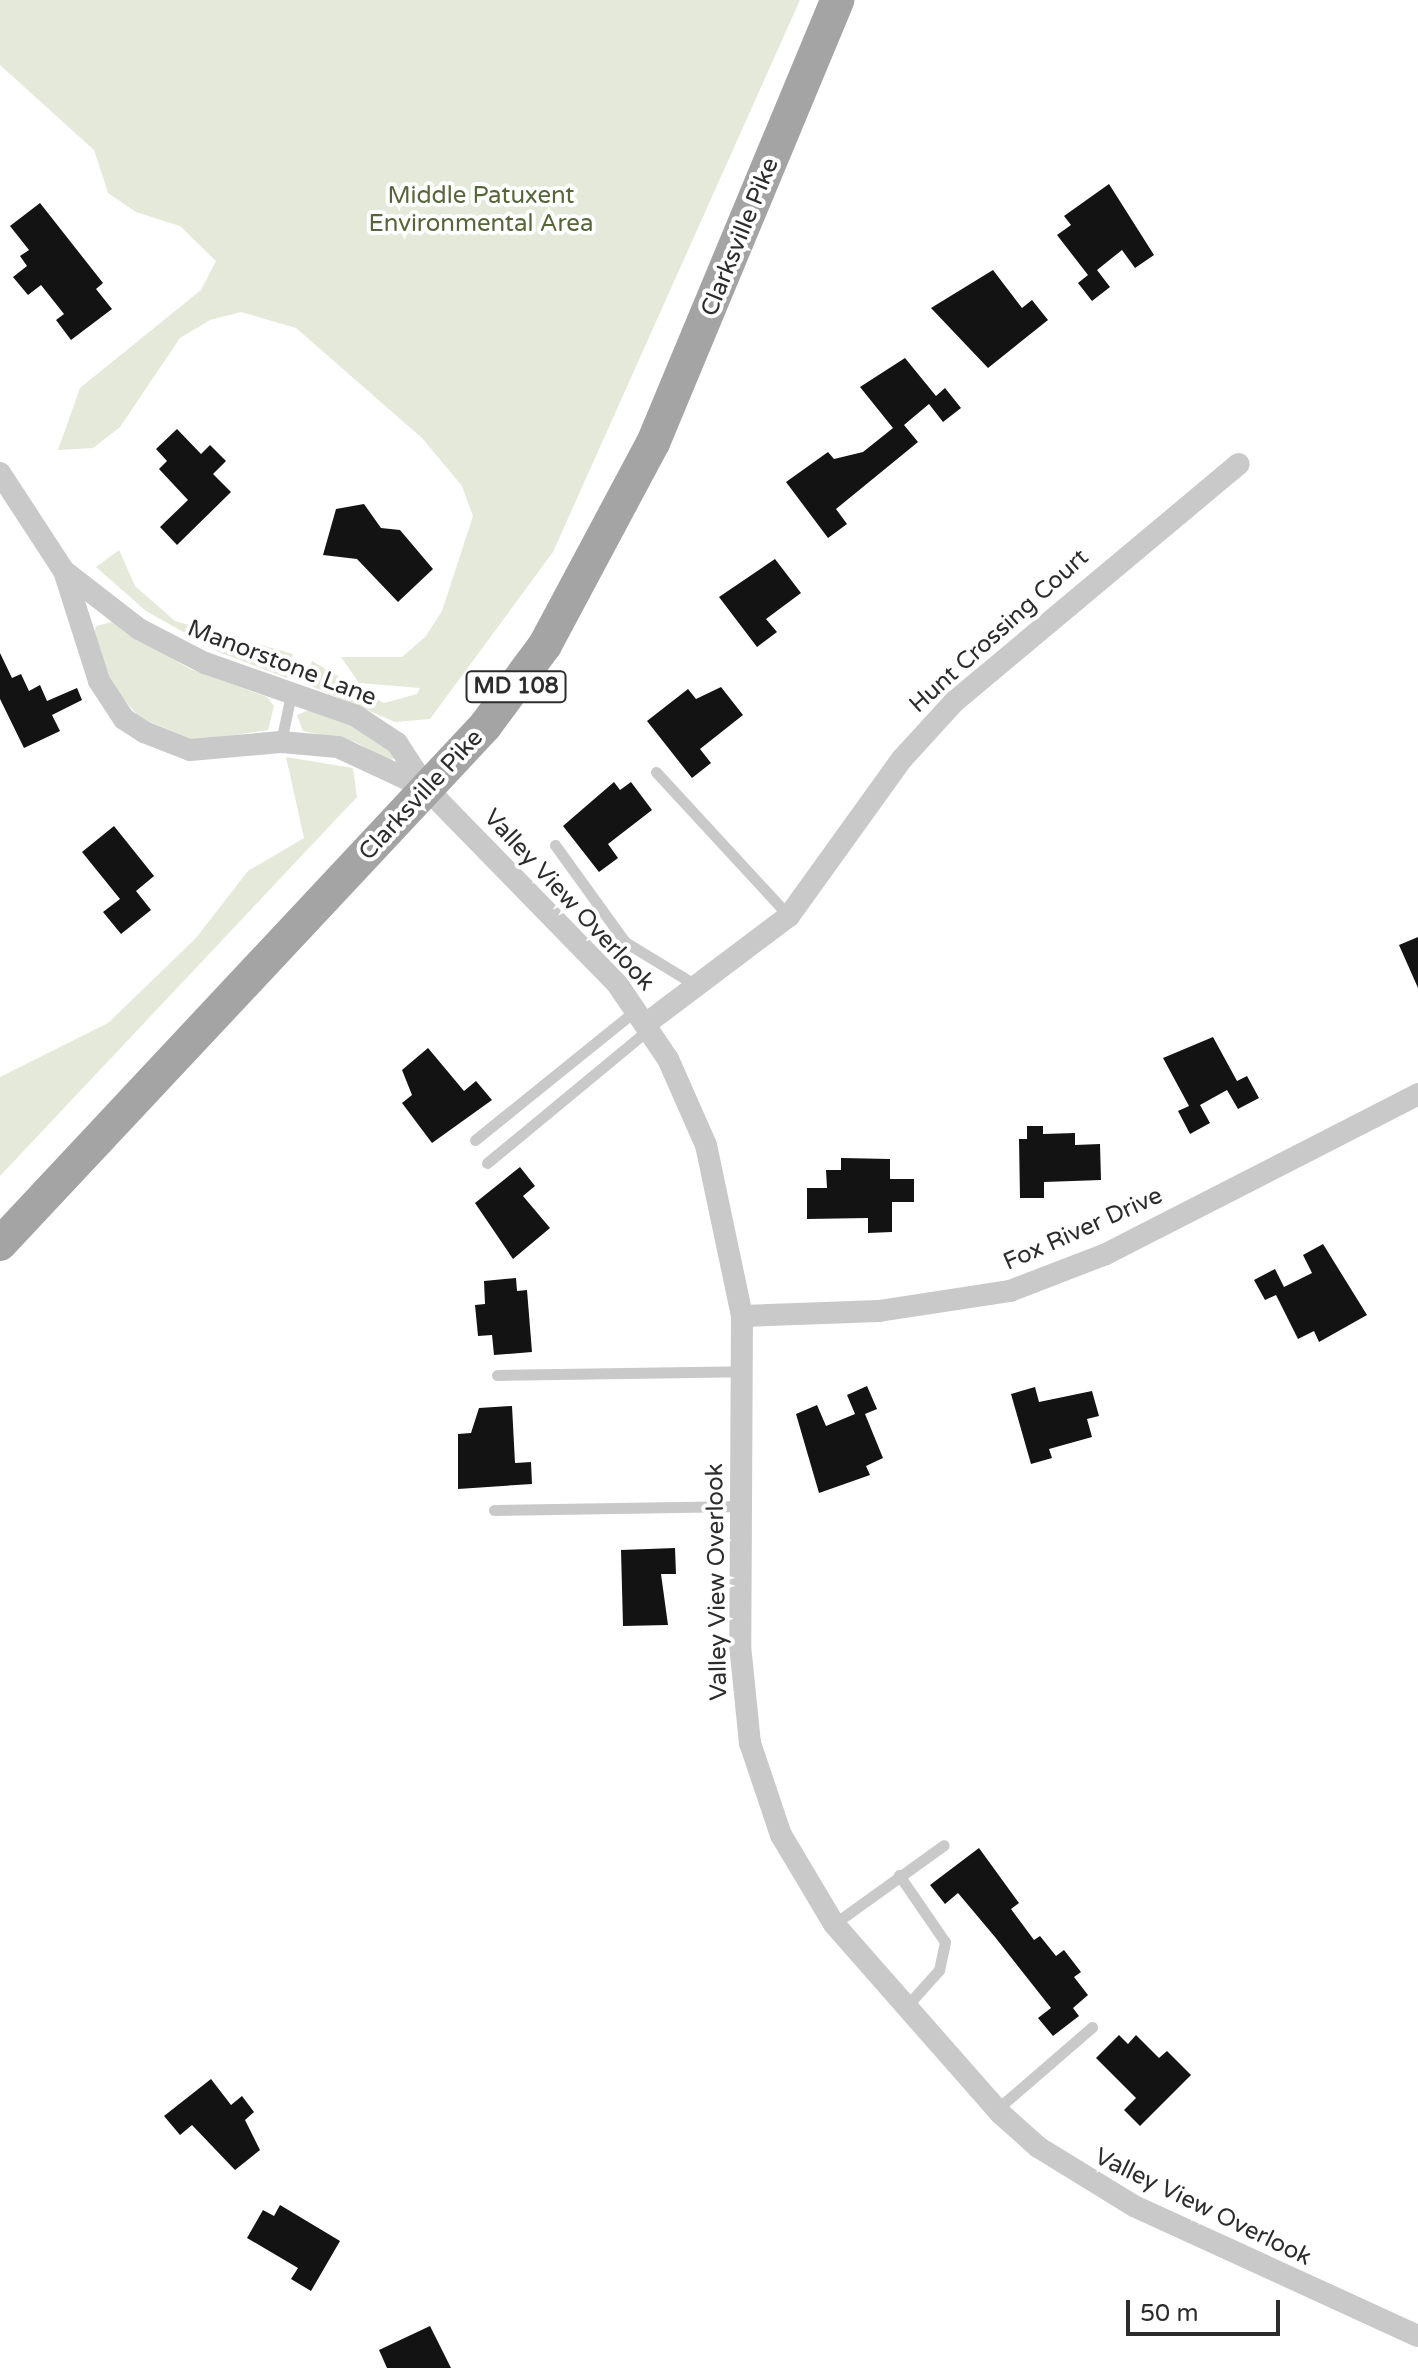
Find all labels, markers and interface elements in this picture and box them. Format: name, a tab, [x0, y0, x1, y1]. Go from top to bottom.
street label: Clarksville Pike	[695, 153, 785, 321]
park label: Middle Patuxent Environmental Area	[369, 182, 593, 238]
street label: Hunt Crossing Court	[904, 543, 1094, 719]
street label: Manorstone Lane	[183, 614, 381, 712]
road number: MD 108	[464, 669, 568, 705]
street label: Clarksville Pike	[353, 724, 489, 866]
street label: Valley View Overlook	[477, 803, 661, 997]
street label: Fox River Drive	[999, 1181, 1167, 1277]
street label: Valley View Overlook	[701, 1463, 733, 1701]
street label: Valley View Overlook	[1090, 2142, 1316, 2272]
scale bar	[1130, 2284, 1284, 2334]
text: 50 m	[1140, 2299, 1198, 2328]

